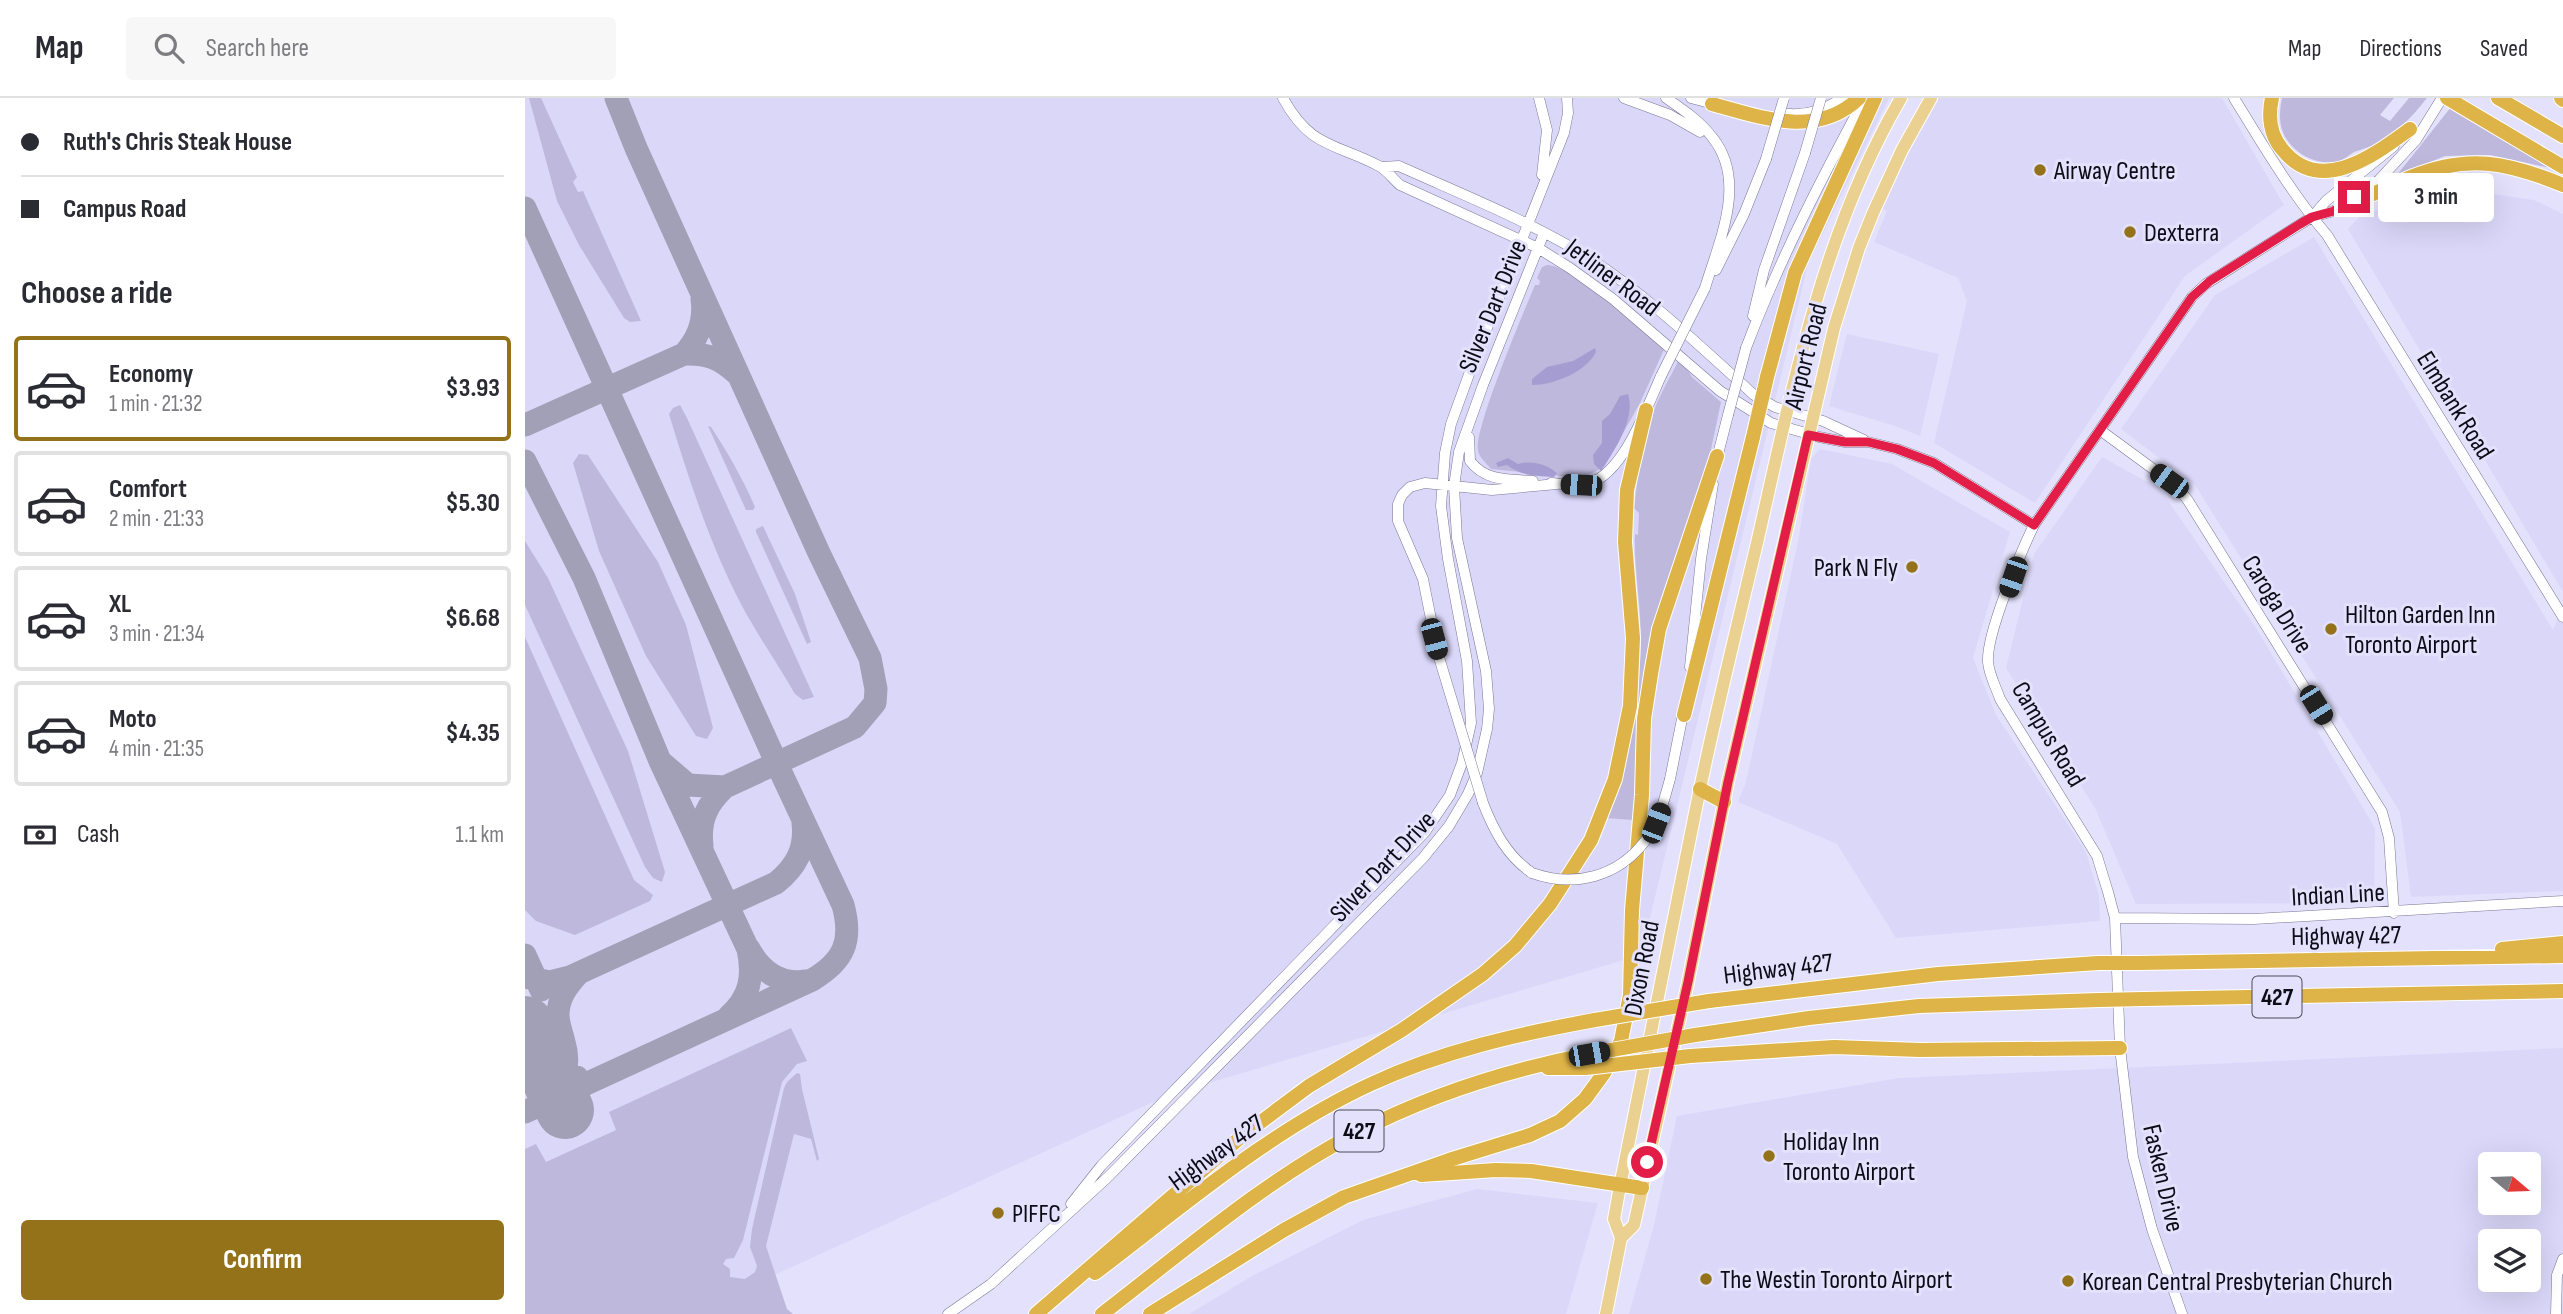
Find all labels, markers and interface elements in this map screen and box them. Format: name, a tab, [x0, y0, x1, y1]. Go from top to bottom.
search box	[126, 17, 616, 80]
text: Map	[35, 28, 84, 68]
icon: search	[150, 29, 188, 67]
text: Search here	[206, 33, 309, 64]
text: Map	[2288, 34, 2321, 63]
text: Directions	[2359, 34, 2442, 63]
text: Saved	[2480, 34, 2528, 63]
text: Ruth's Chris Steak House	[63, 127, 292, 158]
place label: Airway Centre	[2053, 156, 2176, 187]
marker: Airway Centre	[2032, 162, 2048, 178]
callout: 3 min	[2379, 172, 2494, 222]
route end	[2338, 181, 2370, 213]
text: 3 min	[2414, 183, 2458, 211]
text: Campus Road	[63, 194, 186, 225]
place label: Dexterra	[2144, 218, 2219, 249]
marker: Dexterra	[2122, 224, 2138, 240]
street label: Jetliner Road	[1558, 232, 1665, 324]
street label: Silver Dart Drive	[1453, 236, 1534, 378]
text: Choose a ride	[21, 274, 173, 313]
street label: Airport Road	[1778, 300, 1835, 414]
street label: Elmbank Road	[2409, 346, 2500, 466]
icon: car	[25, 357, 88, 420]
text: Economy	[109, 359, 193, 390]
text: $3.93	[446, 373, 500, 404]
text: 1 min · 21:32	[109, 390, 203, 418]
car	[2146, 460, 2193, 502]
icon: car	[25, 472, 88, 535]
car	[1560, 473, 1603, 497]
text: Comfort	[109, 474, 187, 505]
text: $5.30	[445, 488, 500, 519]
text: 2 min · 21:33	[109, 505, 204, 533]
street label: Caroga Drive	[2235, 550, 2319, 659]
place label: Park N Fly	[1814, 553, 1898, 584]
car	[1997, 554, 2030, 600]
marker: Park N Fly	[1904, 559, 1920, 575]
icon: car	[25, 587, 88, 650]
text: XL	[109, 589, 131, 620]
place label: Hilton Garden Inn Toronto Airport	[2345, 600, 2496, 661]
text: $6.68	[445, 603, 500, 634]
car	[1419, 616, 1450, 662]
text: 3 min · 21:34	[109, 620, 204, 648]
marker: Hilton Garden Inn Toronto Airport	[2323, 621, 2339, 637]
street label: Campus Road	[2004, 677, 2091, 793]
car	[2296, 682, 2337, 728]
icon: car	[25, 702, 88, 765]
text: Moto	[109, 704, 157, 735]
text: $4.35	[446, 718, 500, 749]
text: 4 min · 21:35	[109, 735, 204, 763]
car	[1639, 800, 1674, 846]
street label: Silver Dart Drive	[1324, 805, 1442, 929]
icon: cash	[21, 816, 59, 854]
text: Cash	[77, 819, 120, 850]
text: 1.1 km	[455, 821, 504, 849]
street label: Indian Line	[2291, 878, 2386, 913]
street label: Dixon Road	[1618, 918, 1667, 1019]
street label: Highway 427	[2291, 920, 2402, 953]
street label: Highway 427	[1722, 947, 1835, 992]
road number: 427	[2253, 976, 2301, 1017]
car	[1567, 1040, 1612, 1068]
street label: Highway 427	[1163, 1108, 1271, 1198]
road number: 427	[1335, 1111, 1383, 1152]
street label: Fasken Drive	[2135, 1122, 2190, 1235]
place label: Holiday Inn Toronto Airport	[1783, 1127, 1915, 1188]
route start	[1631, 1146, 1663, 1178]
marker: Holiday Inn Toronto Airport	[1761, 1148, 1777, 1164]
north arrow	[2478, 1152, 2541, 1214]
map controls	[2478, 1152, 2541, 1292]
place label: PIFFC	[1012, 1199, 1061, 1230]
marker: PIFFC	[990, 1205, 1006, 1221]
button: Confirm	[21, 1220, 504, 1300]
button: layers	[2478, 1229, 2541, 1292]
place label: The Westin Toronto Airport	[1720, 1265, 1953, 1296]
place label: Korean Central Presbyterian Church	[2082, 1267, 2393, 1298]
marker: The Westin Toronto Airport	[1698, 1271, 1714, 1287]
marker: Korean Central Presbyterian Church	[2060, 1273, 2076, 1289]

